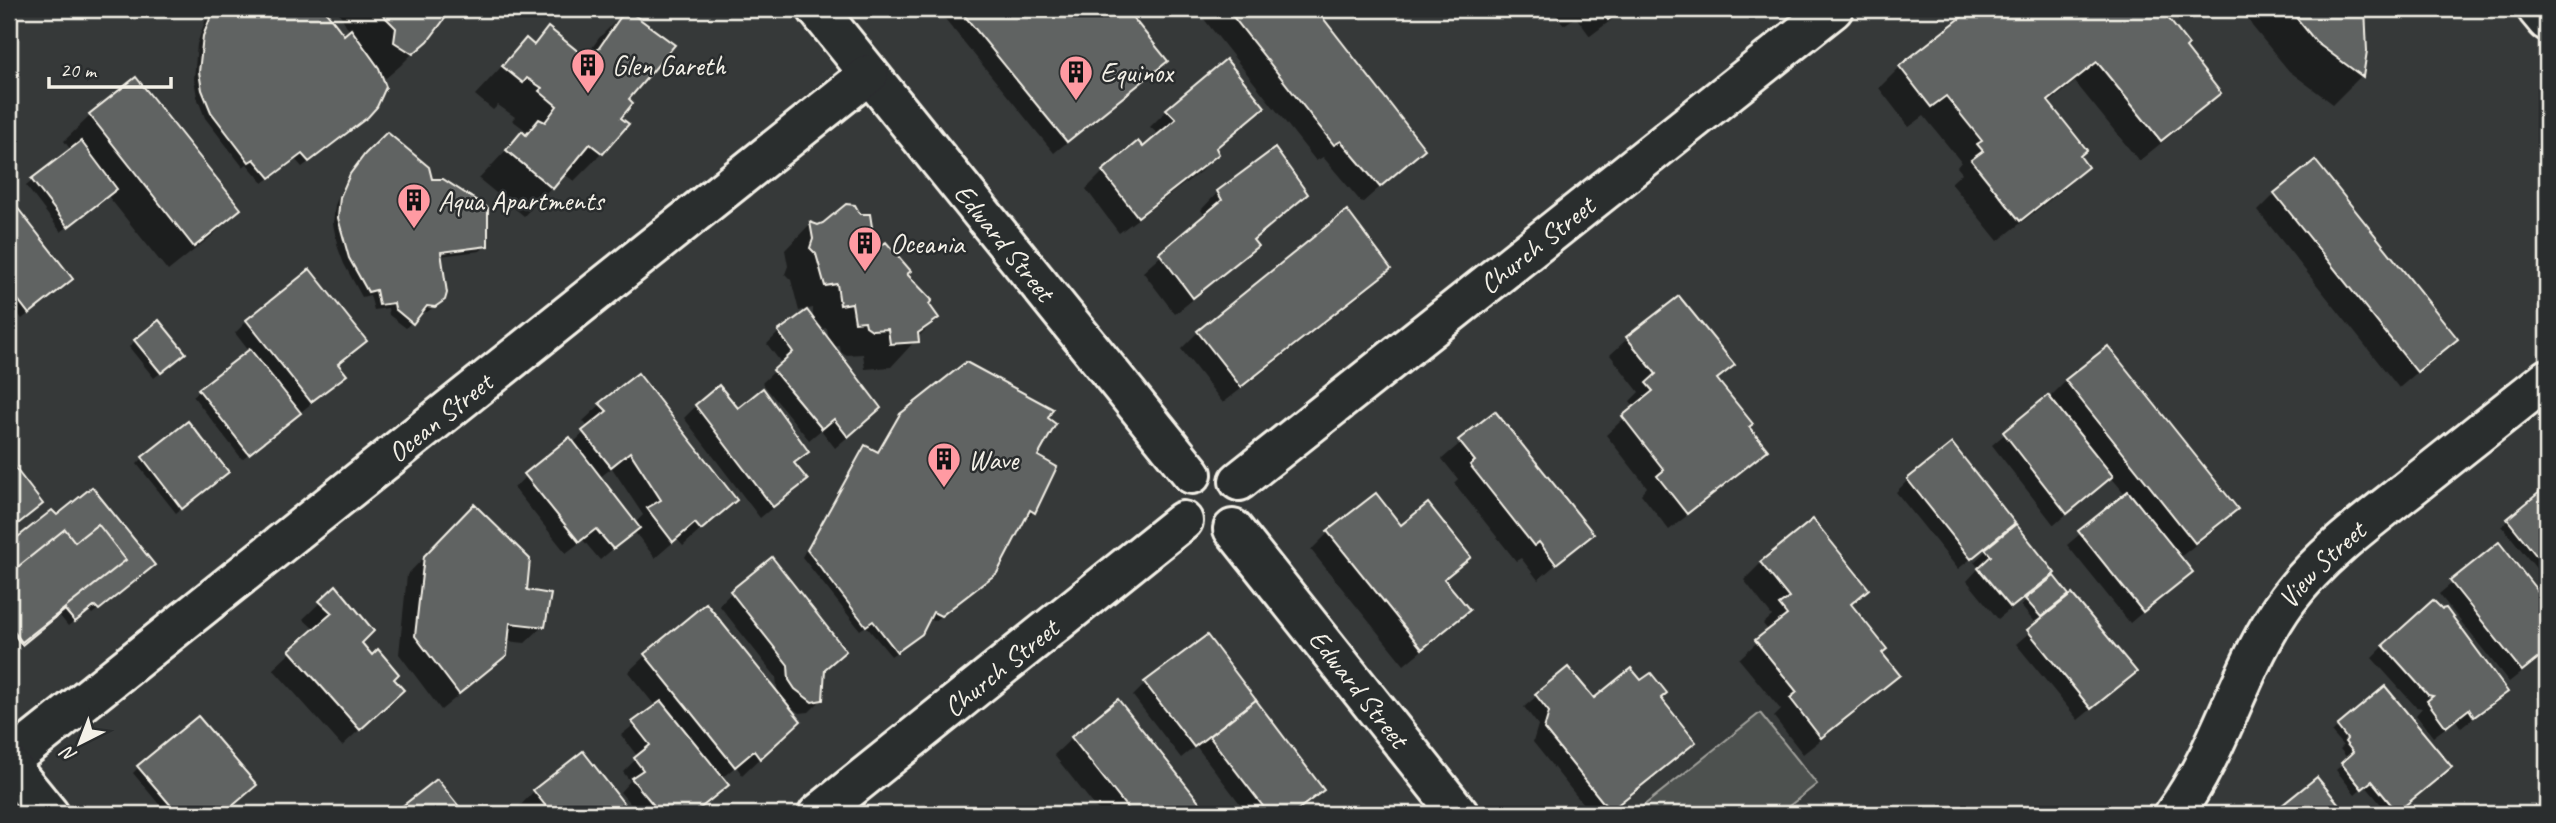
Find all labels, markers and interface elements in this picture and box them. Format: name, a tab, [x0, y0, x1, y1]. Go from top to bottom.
scale bar	[49, 46, 172, 90]
building icon: Glen Gareth	[569, 46, 607, 95]
place label: Glen Gareth	[612, 48, 727, 83]
building icon: Equinox	[1057, 53, 1095, 102]
place label: Equinox	[1100, 55, 1175, 90]
text: 20 m	[60, 57, 98, 83]
street label: Edward Street	[947, 176, 1064, 310]
building icon: Aqua Apartments	[395, 181, 433, 230]
place label: Aqua Apartments	[438, 183, 606, 218]
street label: Church Street	[1472, 186, 1603, 301]
building icon: Oceania	[846, 224, 884, 273]
place label: Oceania	[890, 226, 966, 261]
street label: Ocean Street	[380, 363, 501, 469]
building icon: Wave	[925, 440, 963, 489]
place label: Wave	[968, 442, 1020, 477]
street label: View Street	[2270, 511, 2374, 615]
street label: Church Street	[936, 609, 1067, 724]
street label: Edward Street	[1302, 622, 1418, 756]
north arrow	[46, 708, 116, 778]
text: N	[54, 740, 82, 768]

